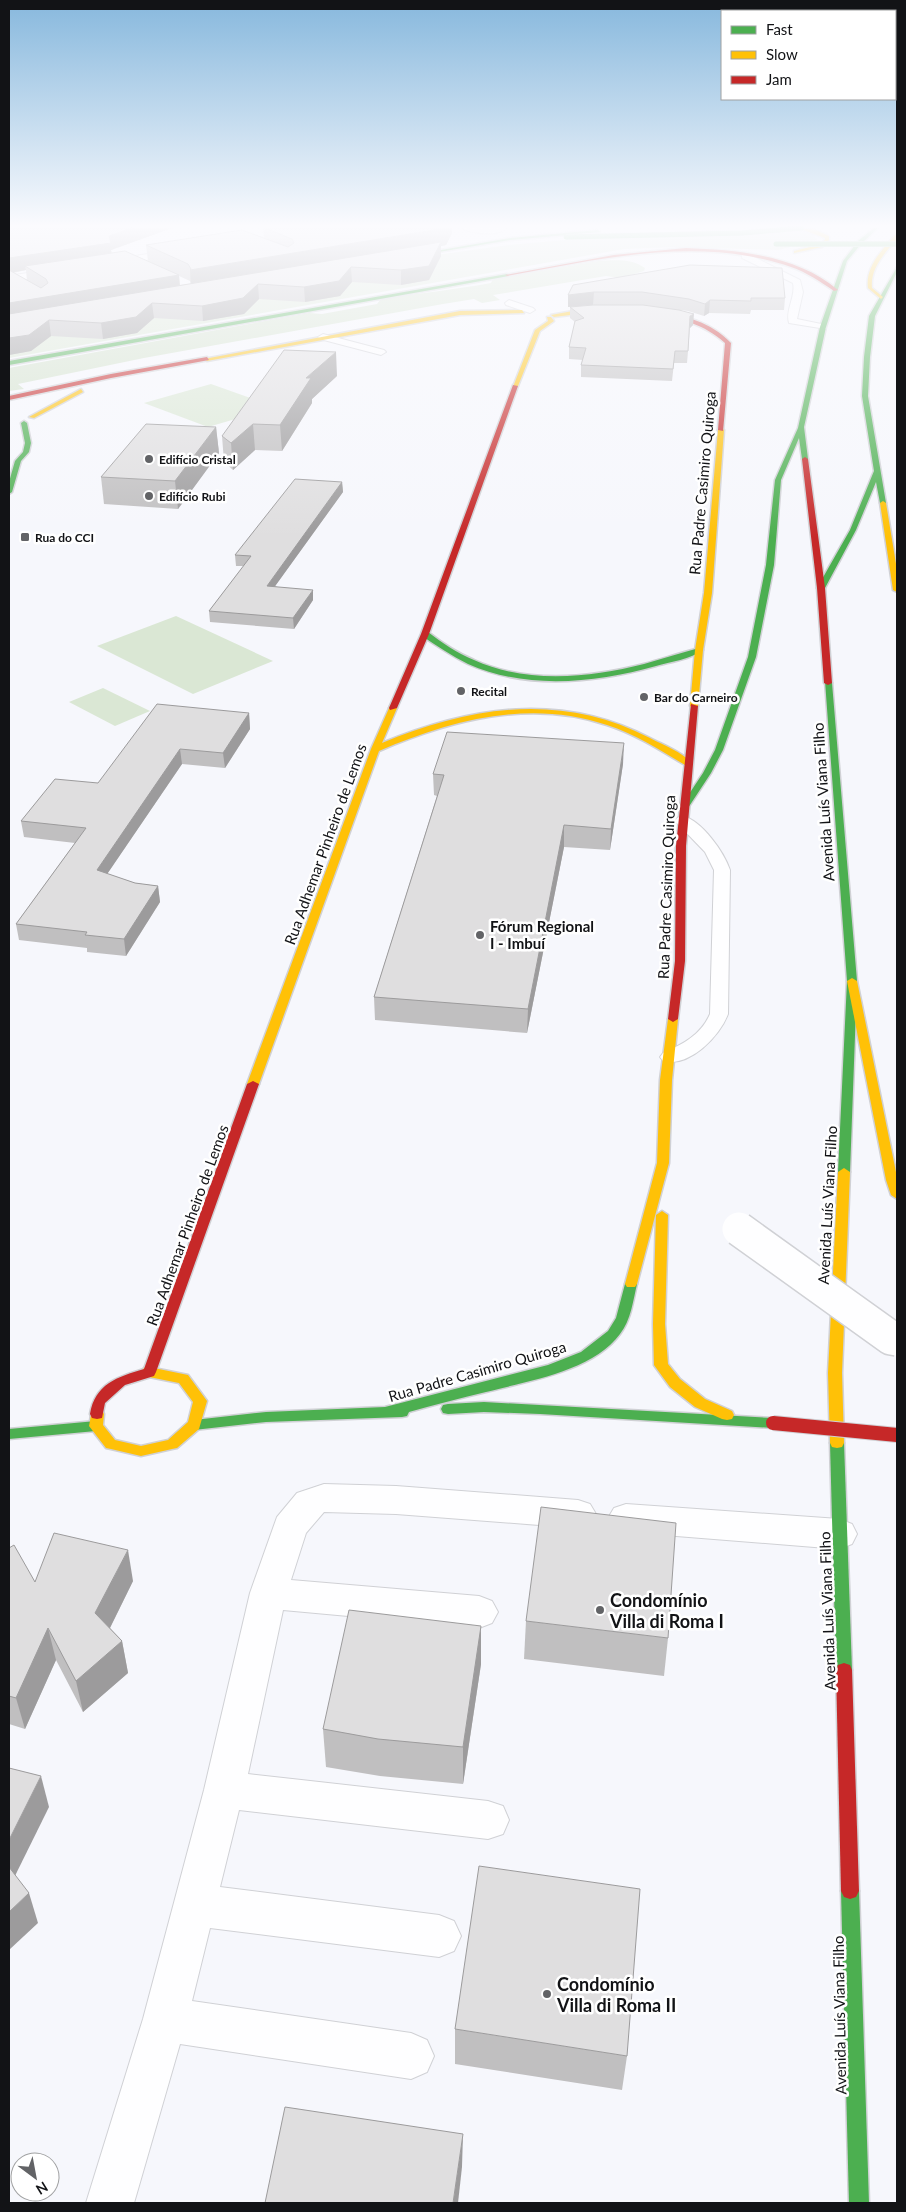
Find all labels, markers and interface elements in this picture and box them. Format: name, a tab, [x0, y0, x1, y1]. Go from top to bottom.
legend	[721, 10, 896, 100]
text: Fast	[766, 20, 793, 38]
text: Slow	[766, 45, 798, 63]
text: Jam	[766, 70, 792, 88]
street label: Rua Padre Casimiro Quiroga	[685, 391, 719, 575]
place label: Edifício Cristal	[159, 452, 236, 467]
marker: Edifício Cristal	[143, 453, 155, 465]
place label: Edifício Rubi	[159, 489, 226, 504]
marker: Edifício Rubi	[143, 490, 155, 502]
place label: Rua do CCI	[35, 530, 94, 545]
marker: Rua do CCI	[19, 531, 31, 543]
place label: Recital	[471, 684, 507, 699]
marker: Recital	[455, 685, 467, 697]
place label: Bar do Carneiro	[654, 690, 738, 705]
marker: Bar do Carneiro	[638, 691, 650, 703]
street label: Avenida Luís Viana Filho	[808, 722, 838, 882]
street label: Rua Adhemar Pinheiro de Lemos	[280, 741, 370, 947]
street label: Rua Padre Casimiro Quiroga	[654, 795, 678, 979]
place label: Fórum Regional I - Imbuí	[490, 917, 594, 952]
marker: Fórum Regional I - Imbuí	[474, 929, 486, 941]
street label: Rua Adhemar Pinheiro de Lemos	[142, 1122, 232, 1328]
street label: Avenida Luís Viana Filho	[814, 1125, 840, 1285]
street label: Rua Padre Casimiro Quiroga	[386, 1337, 568, 1405]
street label: Avenida Luís Viana Filho	[815, 1531, 839, 1691]
place label: Condomínio Villa di Roma I	[609, 1589, 724, 1632]
marker: Condomínio Villa di Roma I	[594, 1604, 606, 1616]
street label: Avenida Luís Viana Filho	[829, 1935, 849, 2095]
place label: Condomínio Villa di Roma II	[556, 1973, 676, 2016]
marker: Condomínio Villa di Roma II	[541, 1988, 553, 2000]
north arrow	[10, 2152, 60, 2202]
text: N	[33, 2178, 51, 2199]

